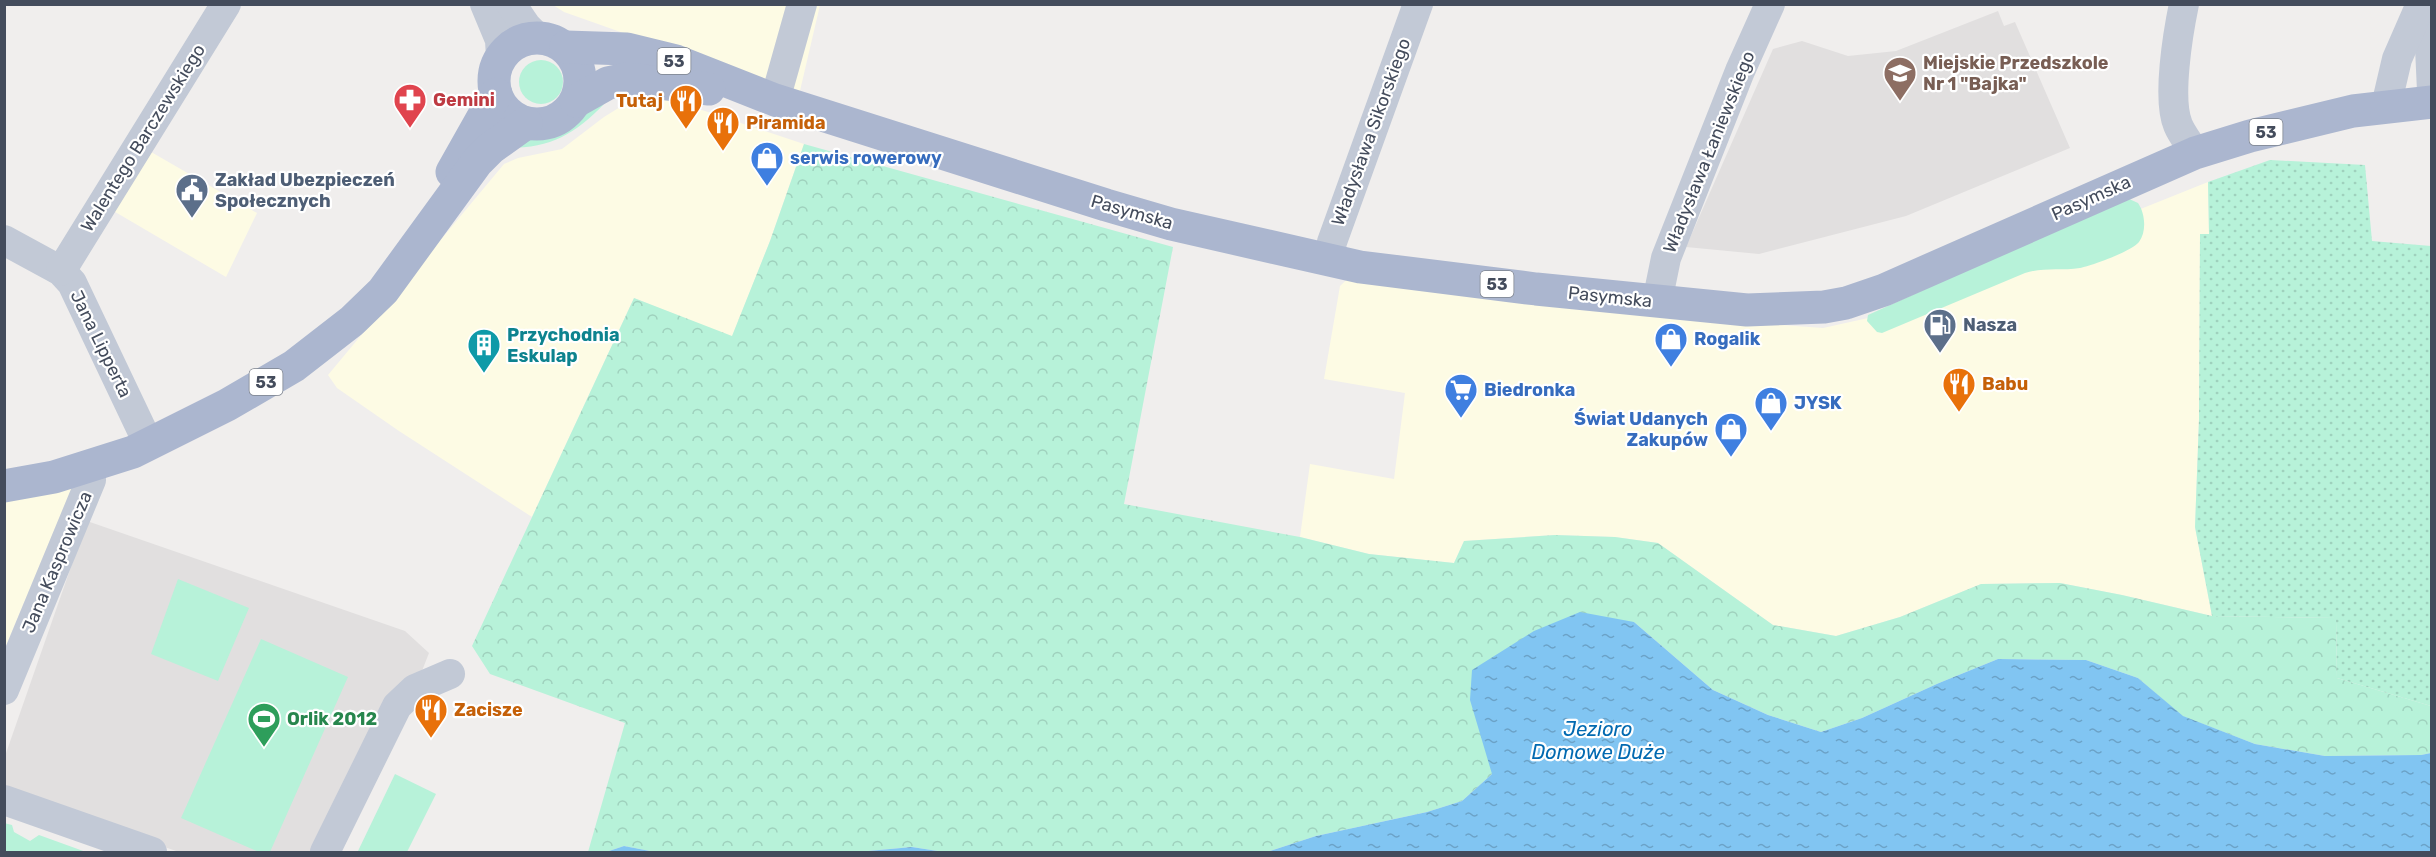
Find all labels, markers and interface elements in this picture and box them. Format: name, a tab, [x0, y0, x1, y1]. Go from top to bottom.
street label: Władysława Sikorskiego	[1327, 35, 1415, 229]
street label: Walentego Barczewskiego	[76, 40, 210, 236]
road number: 53	[658, 48, 690, 74]
street label: Władysława Łaniewskiego	[1658, 48, 1760, 256]
place label: Miejskie Przedszkole Nr 1 "Bajka"	[1923, 52, 2109, 95]
school or university icon: Miejskie Przedszkole Nr 1 "Bajka"	[1882, 55, 1918, 102]
pharmacy icon: Gemini	[392, 82, 428, 129]
restaurant icon: Tutaj	[668, 83, 704, 130]
place label: Gemini	[433, 89, 495, 111]
place label: Tutaj	[616, 90, 663, 112]
restaurant icon: Piramida	[705, 105, 741, 152]
place label: Piramida	[746, 112, 826, 134]
road number: 53	[2250, 119, 2282, 145]
shop icon: serwis rowerowy	[749, 140, 785, 187]
place label: serwis rowerowy	[790, 147, 942, 169]
place label: Zakład Ubezpieczeń Społecznych	[215, 169, 395, 212]
street label: Pasymska	[2048, 171, 2134, 225]
public building icon: Zakład Ubezpieczeń Społecznych	[174, 172, 210, 219]
street label: Pasymska	[1088, 190, 1176, 234]
road number: 53	[1480, 271, 1514, 297]
street label: Pasymska	[1567, 282, 1653, 312]
street label: Jana Lipperta	[66, 287, 136, 401]
fuel station icon: Nasza	[1922, 307, 1958, 354]
place label: Nasza	[1963, 314, 2017, 336]
shop icon: Rogalik	[1653, 321, 1689, 368]
place label: Przychodnia Eskulap	[507, 324, 620, 367]
building icon: Przychodnia Eskulap	[466, 327, 502, 374]
place label: Rogalik	[1694, 328, 1761, 350]
restaurant icon: Babu	[1941, 366, 1977, 413]
road number: 53	[250, 369, 282, 395]
supermarket icon: Biedronka	[1443, 372, 1479, 419]
place label: Babu	[1982, 373, 2028, 395]
place label: Biedronka	[1484, 379, 1576, 401]
shop icon: JYSK	[1753, 385, 1789, 432]
place label: JYSK	[1794, 392, 1842, 414]
place label: Świat Udanych Zakupów	[1574, 408, 1708, 451]
shop icon: Świat Udanych Zakupów	[1713, 411, 1749, 458]
street label: Jana Kasprowicza	[17, 488, 97, 636]
restaurant icon: Zacisze	[413, 692, 449, 739]
place label: Zacisze	[454, 699, 523, 721]
sports icon: Orlik 2012	[246, 701, 282, 748]
place label: Orlik 2012	[287, 708, 377, 730]
water label: Jezioro Domowe Duże	[1531, 717, 1665, 764]

